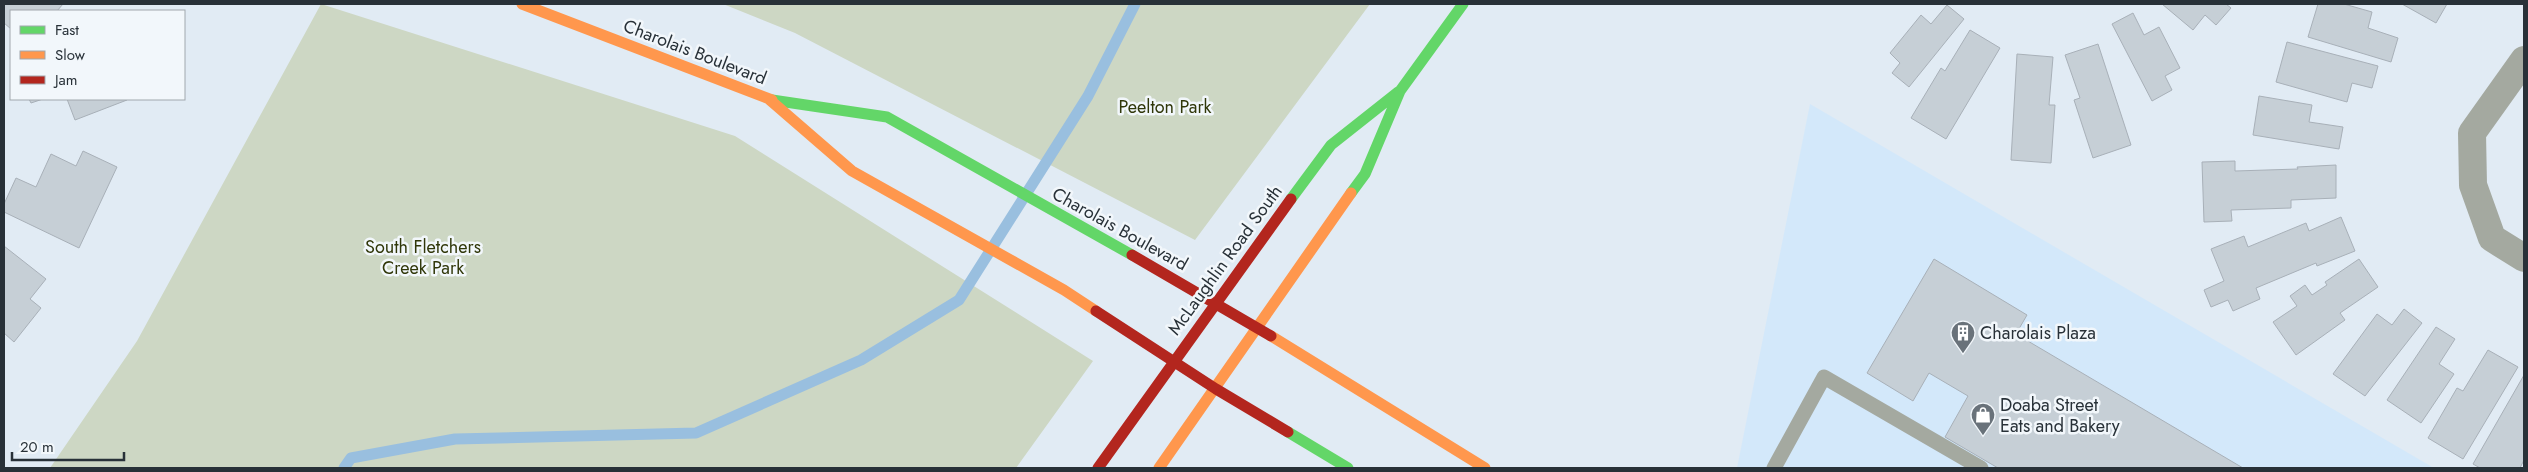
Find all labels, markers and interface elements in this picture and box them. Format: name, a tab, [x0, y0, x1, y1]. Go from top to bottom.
legend	[10, 10, 185, 100]
street label: Charolais Boulevard	[619, 13, 771, 91]
text: Fast	[55, 19, 79, 41]
text: Slow	[55, 44, 86, 66]
text: Jam	[53, 69, 78, 91]
park label: Peelton Park	[1118, 94, 1212, 120]
street label: McLaughlin Road South	[1162, 180, 1288, 340]
street label: Charolais Boulevard	[1047, 181, 1193, 277]
park label: South Fletchers Creek Park	[365, 234, 481, 281]
building icon: Charolais Plaza	[1950, 320, 1976, 354]
place label: Charolais Plaza	[1980, 320, 2096, 346]
place label: Doaba Street Eats and Bakery	[2000, 392, 2120, 439]
shop icon: Doaba Street Eats and Bakery	[1970, 402, 1996, 436]
scale bar	[12, 430, 125, 462]
text: 20 m	[20, 436, 54, 458]

